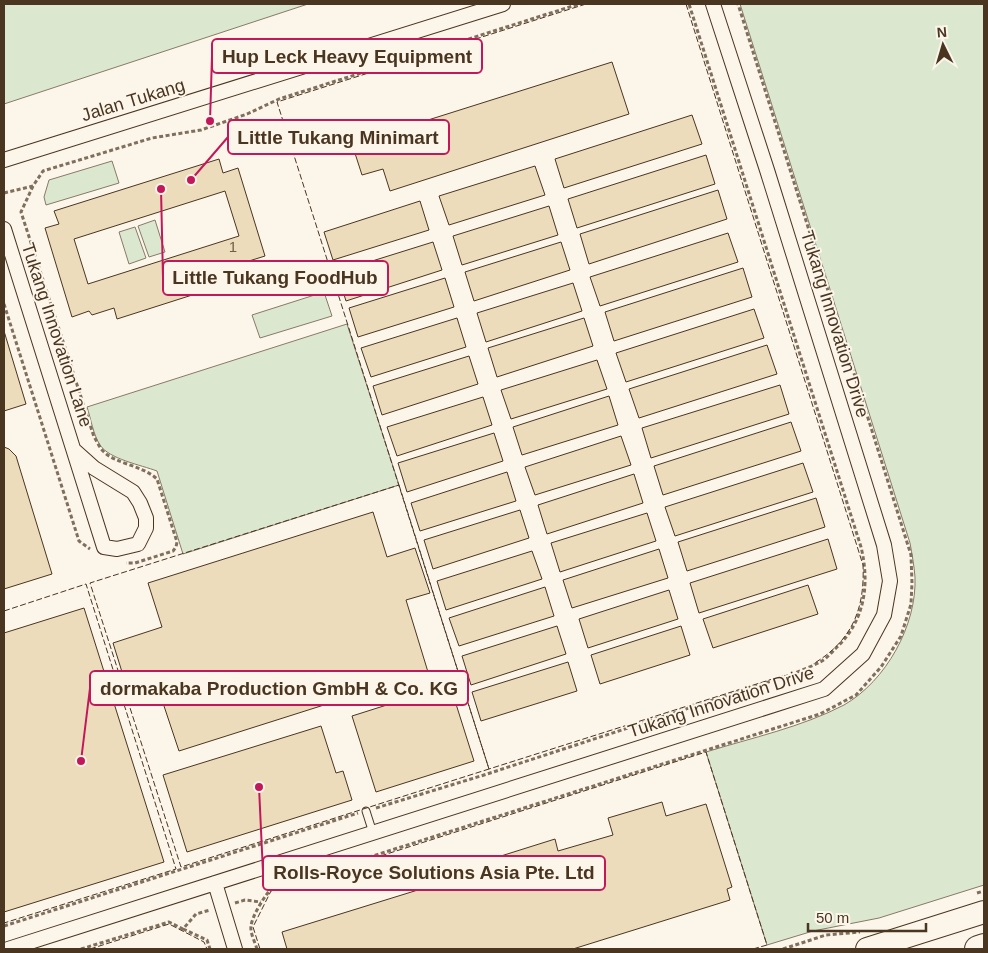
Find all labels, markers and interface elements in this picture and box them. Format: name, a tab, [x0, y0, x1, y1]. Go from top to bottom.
north arrow	[918, 20, 968, 70]
text: N	[936, 24, 948, 40]
callout: Hup Leck Heavy Equipment	[212, 39, 482, 73]
text: Hup Leck Heavy Equipment	[222, 46, 473, 67]
street label: Jalan Tukang	[79, 75, 187, 125]
callout: Little Tukang Minimart	[228, 120, 449, 154]
text: Little Tukang Minimart	[237, 127, 439, 148]
street label: Tukang Innovation Drive	[797, 228, 873, 420]
house number: 1	[229, 238, 237, 255]
street label: Tukang Innovation Lane	[18, 240, 96, 430]
callout: Little Tukang FoodHub	[163, 261, 388, 295]
text: Little Tukang FoodHub	[172, 267, 378, 288]
street label: Tukang Innovation Drive	[625, 662, 817, 742]
callout: dormakaba Production GmbH & Co. KG	[90, 671, 468, 705]
text: dormakaba Production GmbH & Co. KG	[100, 678, 458, 699]
callout: Rolls-Royce Solutions Asia Pte. Ltd	[263, 856, 605, 890]
text: Rolls-Royce Solutions Asia Pte. Ltd	[273, 862, 595, 883]
scale bar	[808, 900, 926, 932]
text: 50 m	[816, 909, 849, 926]

